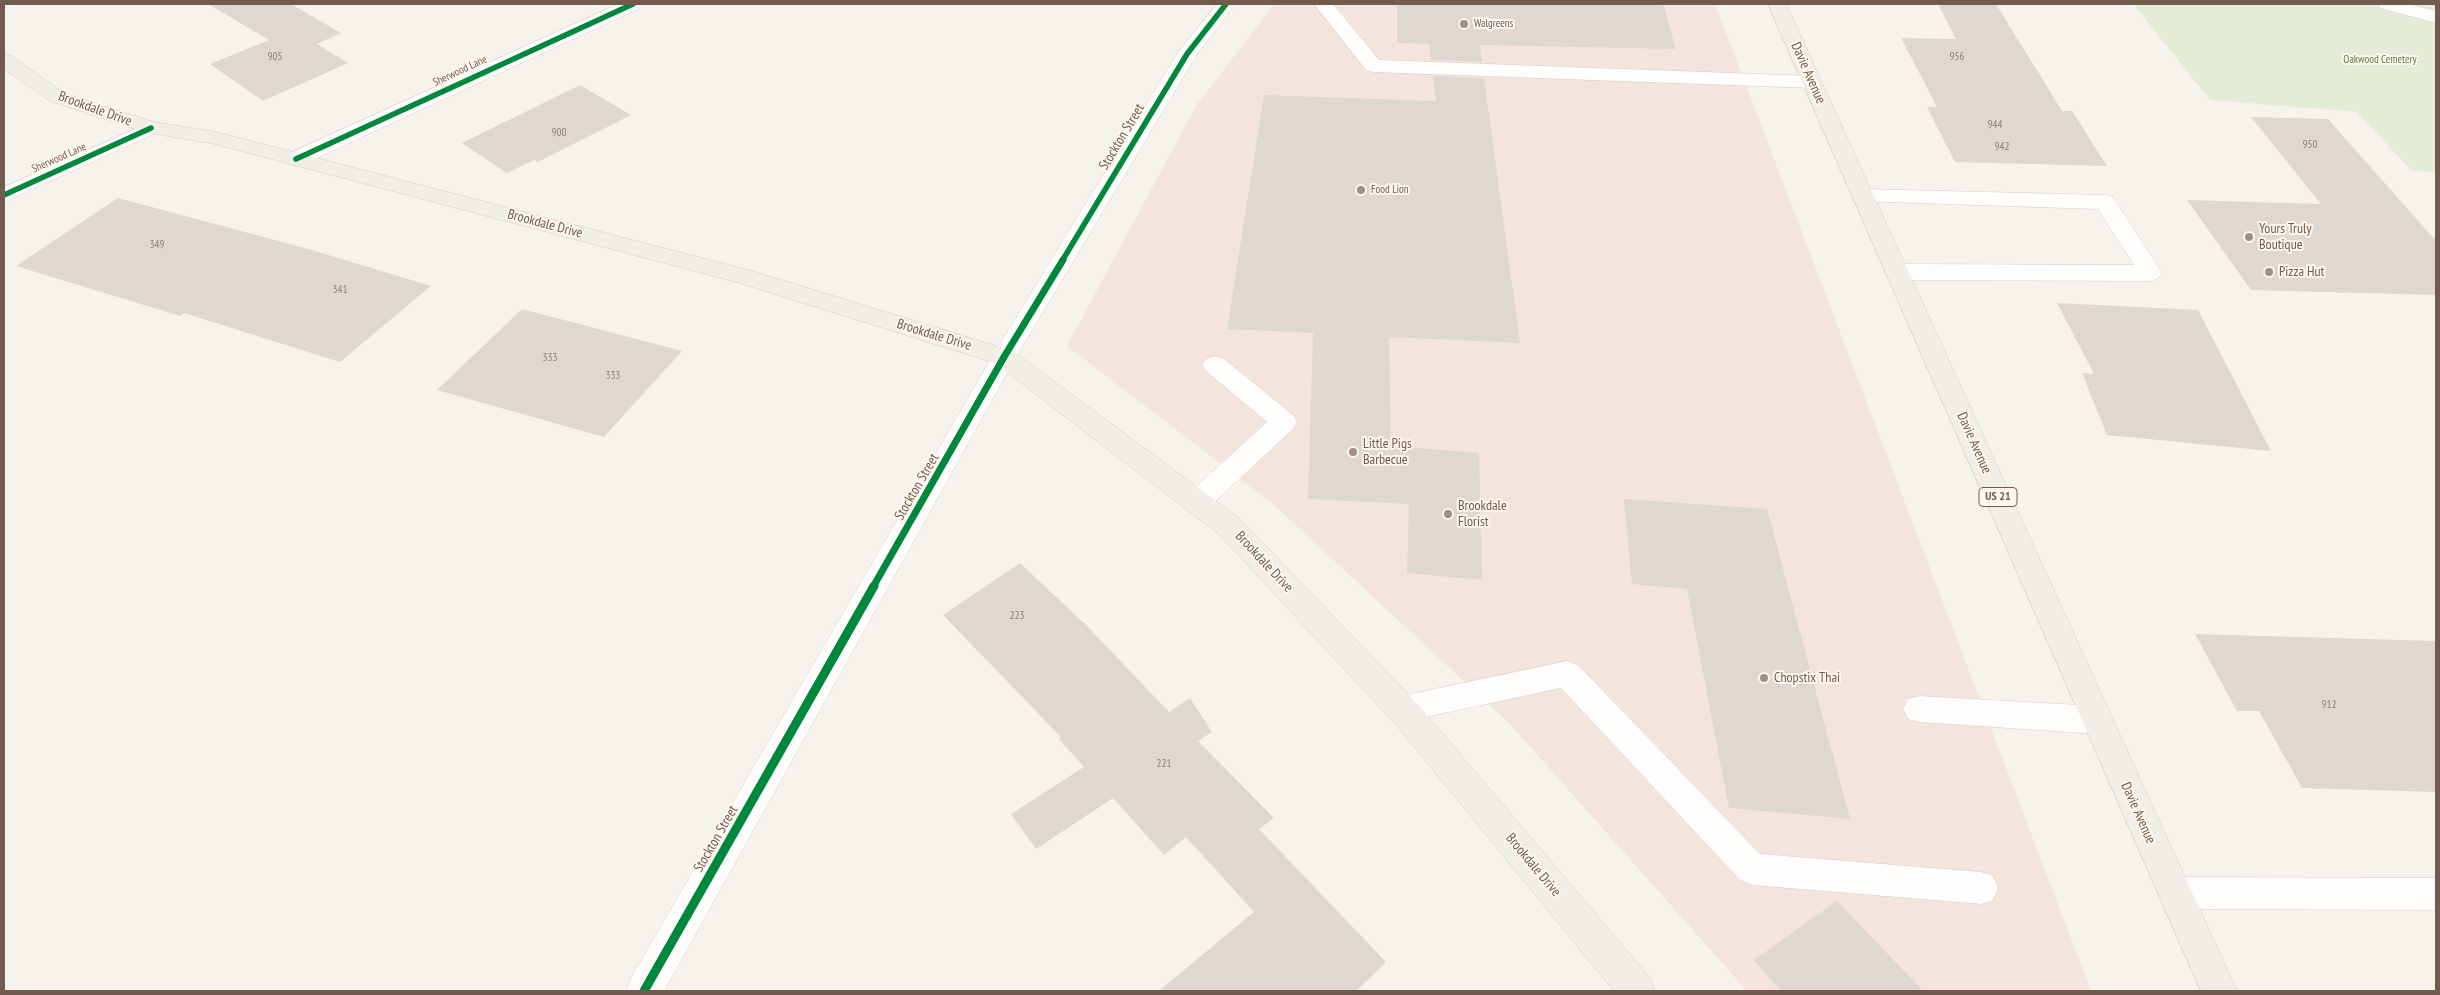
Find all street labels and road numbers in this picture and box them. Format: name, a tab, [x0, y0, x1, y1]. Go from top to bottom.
street label: Davie Avenue	[1787, 40, 1829, 106]
street label: Sherwood Lane	[431, 53, 489, 89]
street label: Brookdale Drive	[56, 88, 134, 130]
street label: Stockton Street	[1096, 101, 1148, 173]
street label: Sherwood Lane	[30, 140, 88, 176]
street label: Brookdale Drive	[506, 206, 584, 242]
street label: Brookdale Drive	[895, 316, 973, 354]
street label: Davie Avenue	[1953, 410, 1995, 476]
street label: Stockton Street	[891, 451, 943, 523]
road number: US 21	[1979, 488, 2017, 507]
street label: Brookdale Drive	[1232, 528, 1296, 596]
street label: Davie Avenue	[2117, 780, 2159, 846]
street label: Stockton Street	[690, 803, 742, 875]
street label: Brookdale Drive	[1502, 830, 1564, 900]

